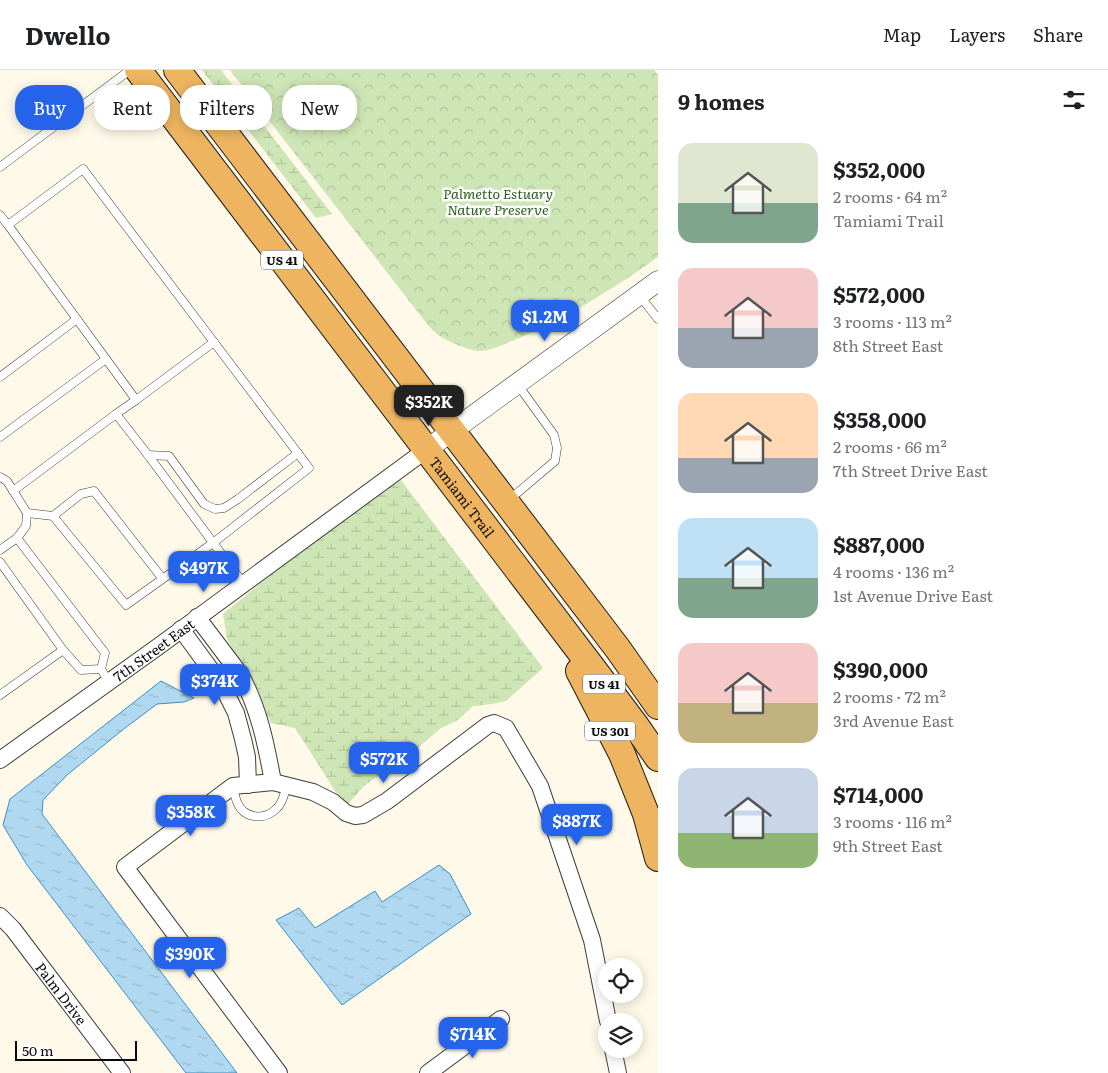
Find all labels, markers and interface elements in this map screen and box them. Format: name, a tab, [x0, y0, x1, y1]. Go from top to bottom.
text: Dwello	[25, 17, 110, 52]
text: Map	[883, 21, 921, 48]
text: Layers	[949, 21, 1005, 48]
text: Share	[1033, 21, 1083, 48]
chip: Buy	[15, 85, 84, 130]
chip: Rent	[94, 85, 170, 130]
chip: Filters	[180, 85, 272, 130]
chip: New	[282, 85, 357, 130]
text: 9 homes	[678, 85, 765, 116]
icon: filters	[1060, 86, 1088, 114]
text: $352,000	[833, 153, 925, 184]
icon: home	[718, 163, 778, 223]
park label: Palmetto Estuary Nature Preserve	[443, 183, 553, 219]
text: 2 rooms · 64 m²	[833, 184, 947, 208]
text: Tamiami Trail	[833, 208, 944, 232]
road number: US 41	[261, 250, 303, 270]
text: $572,000	[833, 278, 925, 309]
icon: home	[718, 288, 778, 348]
pin: $1.2M	[510, 300, 580, 342]
text: $1.2M	[522, 304, 568, 328]
text: 3 rooms · 113 m²	[833, 309, 952, 333]
text: 8th Street East	[833, 333, 943, 357]
pin: $352K	[394, 384, 464, 427]
text: $352K	[405, 389, 453, 413]
text: $358,000	[833, 403, 927, 434]
icon: home	[718, 413, 778, 473]
text: 2 rooms · 66 m²	[833, 434, 947, 458]
street label: Tamiami Trail	[425, 452, 500, 542]
text: 7th Street Drive East	[833, 458, 988, 482]
text: $887,000	[833, 528, 925, 559]
icon: home	[718, 538, 778, 598]
pin: $497K	[169, 550, 239, 593]
text: $497K	[179, 555, 229, 579]
text: 4 rooms · 136 m²	[833, 559, 954, 583]
text: 1st Avenue Drive East	[833, 583, 993, 607]
street label: 7th Street East	[109, 613, 199, 686]
text: $390,000	[833, 653, 928, 684]
icon: home	[718, 663, 778, 723]
pin: $374K	[180, 664, 250, 706]
text: $374K	[191, 668, 239, 692]
road number: US 41	[583, 674, 625, 694]
text: 2 rooms · 72 m²	[833, 684, 946, 708]
text: 3rd Avenue East	[833, 708, 954, 732]
road number: US 301	[585, 721, 635, 740]
pin: $572K	[349, 742, 419, 784]
text: $572K	[360, 746, 408, 770]
text: $714,000	[833, 778, 923, 809]
icon: home	[718, 788, 778, 848]
pin: $358K	[156, 794, 226, 837]
text: $358K	[166, 799, 216, 823]
pin: $887K	[542, 804, 612, 846]
text: $887K	[552, 808, 602, 832]
text: 3 rooms · 116 m²	[833, 809, 952, 833]
text: 9th Street East	[833, 833, 943, 857]
pin: $390K	[155, 936, 225, 979]
text: $390K	[165, 941, 215, 965]
street label: Palm Drive	[31, 958, 92, 1029]
map controls	[598, 958, 643, 1058]
button: locate	[598, 958, 643, 1003]
button: layers	[598, 1013, 643, 1058]
pin: $714K	[438, 1016, 508, 1059]
text: $714K	[450, 1021, 496, 1045]
scale bar	[15, 1038, 138, 1061]
text: 50 m	[22, 1040, 54, 1060]

